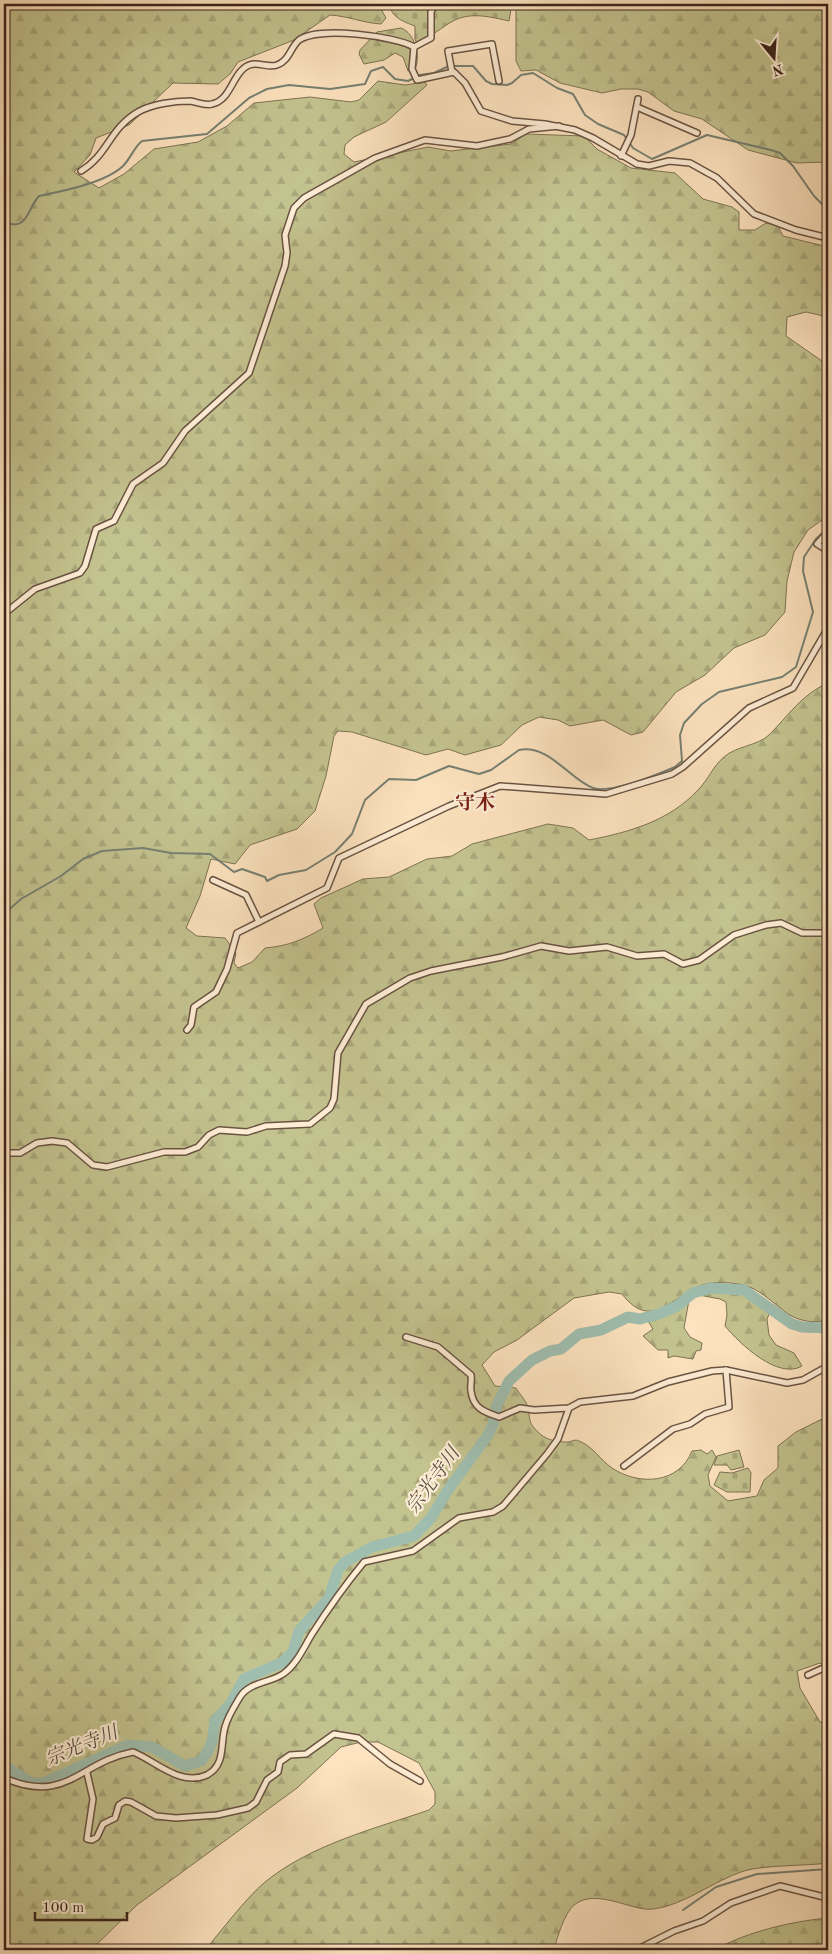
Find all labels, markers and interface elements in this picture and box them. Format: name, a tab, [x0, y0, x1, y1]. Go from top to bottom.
north arrow	[750, 32, 800, 82]
text: N	[770, 61, 785, 78]
district label: 守木	[455, 792, 495, 814]
water label: 宗光寺川	[402, 1442, 465, 1517]
water label: 宗光寺川	[42, 1721, 123, 1770]
scale bar	[35, 1889, 128, 1921]
text: 100 m	[42, 1901, 84, 1916]

